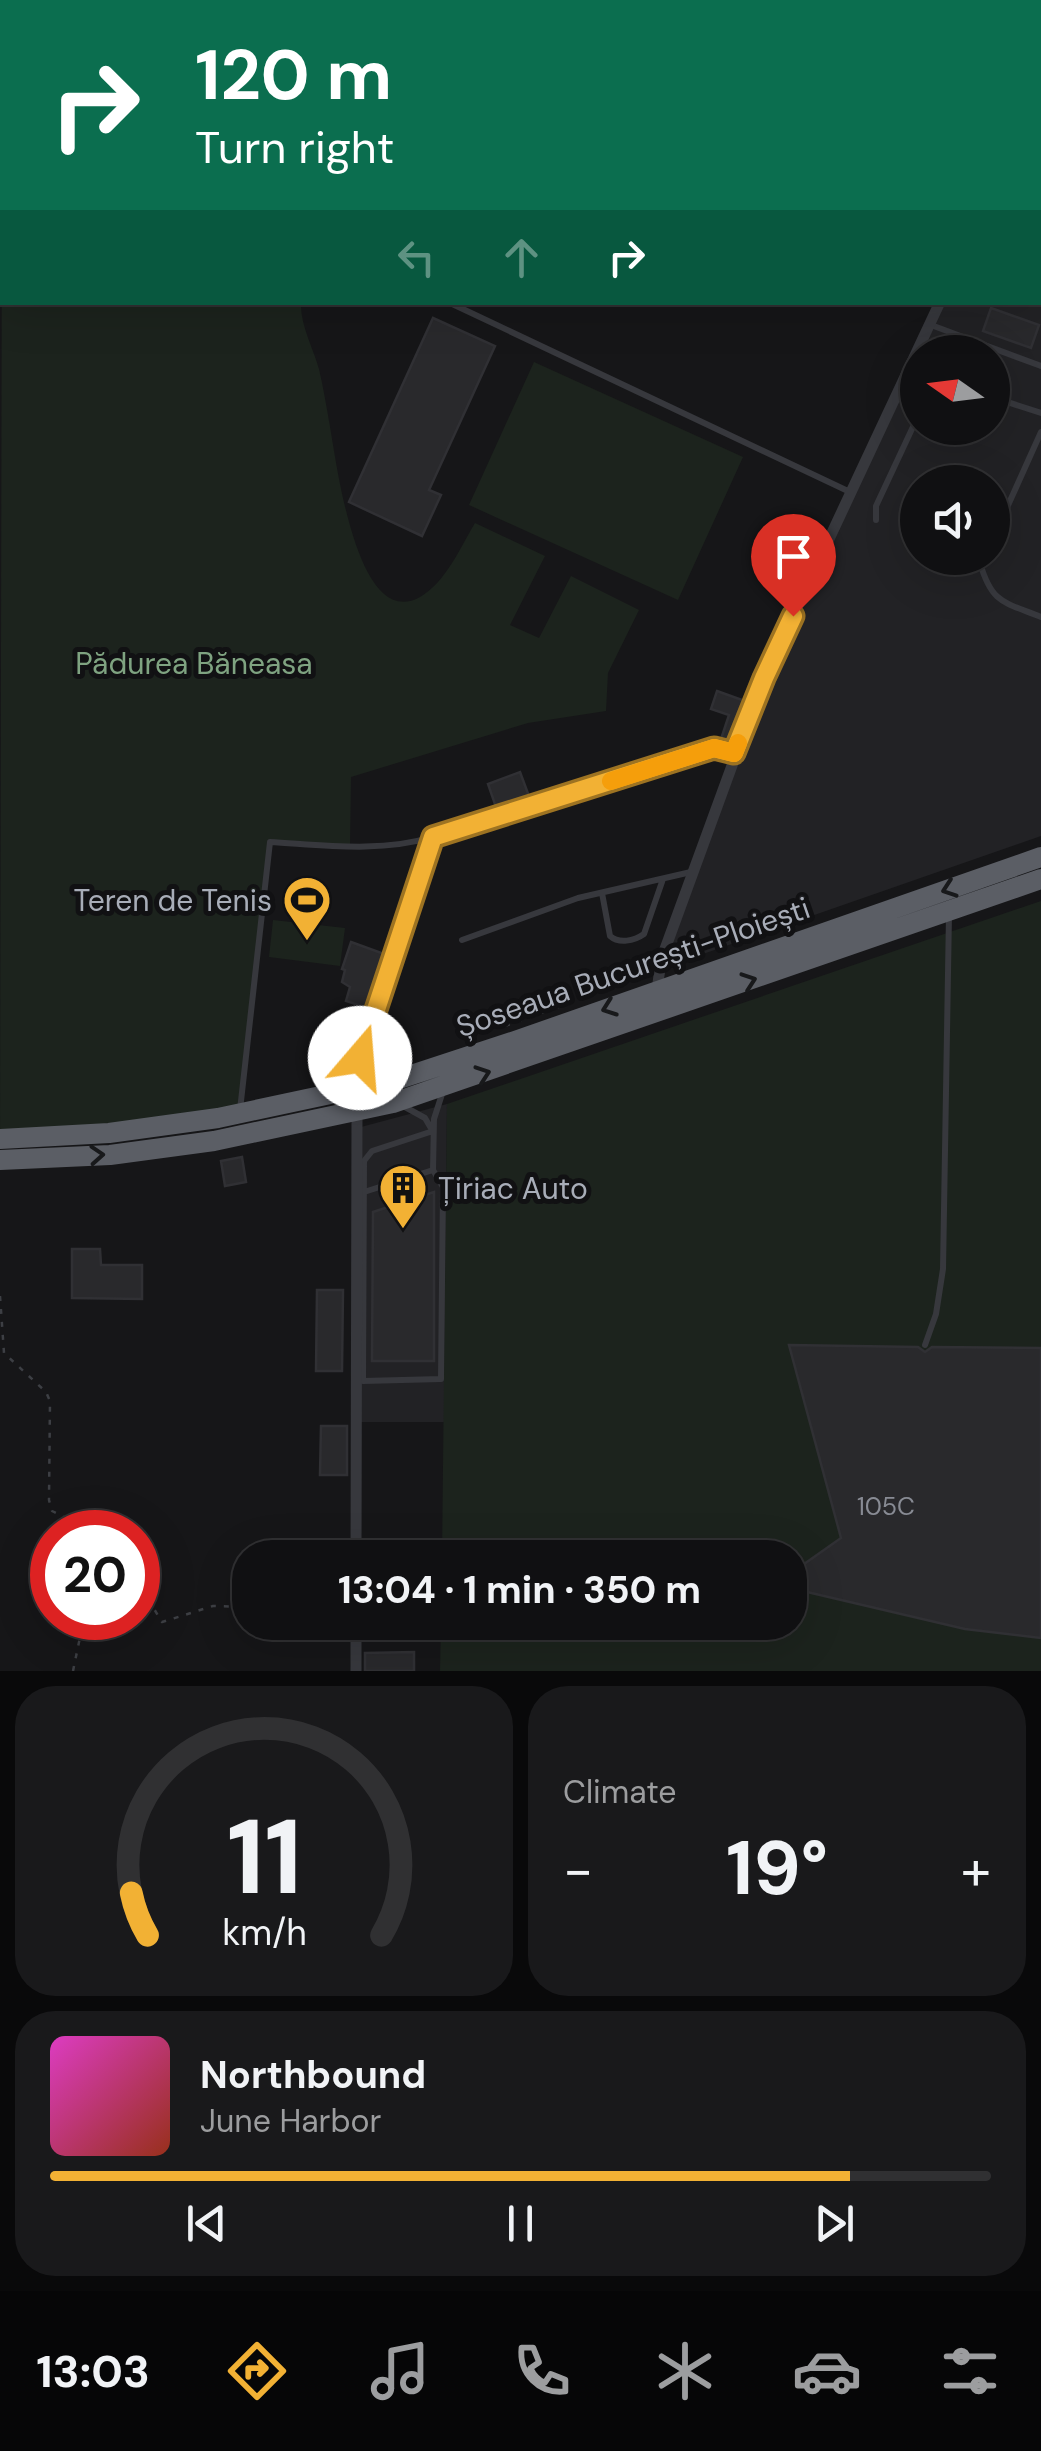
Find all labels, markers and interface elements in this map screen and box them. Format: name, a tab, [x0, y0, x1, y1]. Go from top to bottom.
text: 120 m	[195, 30, 392, 121]
icon: right	[30, 40, 160, 170]
text: Turn right	[195, 118, 394, 177]
icon: left	[389, 230, 444, 285]
icon: ahead	[494, 230, 549, 285]
icon: right	[599, 230, 654, 285]
north arrow	[900, 335, 1010, 445]
map controls	[900, 335, 1010, 575]
button: sound	[900, 465, 1010, 575]
pin	[751, 514, 836, 617]
icon: arrive	[766, 529, 821, 584]
park label: Pădurea Băneasa	[75, 644, 313, 683]
sports icon: Teren de Tenis	[281, 874, 333, 942]
one-way arrow	[941, 877, 958, 898]
place label: Teren de Tenis	[74, 881, 272, 920]
street label: Șoseaua București-Ploiești	[451, 888, 815, 1046]
one-way arrow	[740, 972, 757, 993]
one-way arrow	[602, 996, 619, 1017]
position arrow	[308, 1006, 412, 1110]
one-way arrow	[473, 1065, 490, 1085]
one-way arrow	[90, 1145, 106, 1167]
building icon: Țiriac Auto	[377, 1162, 429, 1230]
place label: Țiriac Auto	[438, 1169, 588, 1208]
house number: 105C	[857, 1490, 915, 1523]
speed limit sign: 20	[30, 1510, 160, 1640]
text: 13:04 · 1 min · 350 m	[338, 1565, 701, 1615]
text: Climate	[563, 1771, 677, 1813]
text: 11	[226, 1790, 302, 1925]
text: 19°	[726, 1820, 828, 1917]
text: −	[563, 1834, 593, 1906]
text: +	[961, 1834, 991, 1906]
text: km/h	[222, 1910, 306, 1956]
text: Northbound	[200, 2050, 426, 2100]
text: June Harbor	[200, 2100, 381, 2142]
icon: previous	[179, 2196, 234, 2251]
icon: pause	[493, 2196, 548, 2251]
icon: next	[807, 2196, 862, 2251]
icon: directions	[222, 2336, 292, 2406]
icon: music	[365, 2336, 435, 2406]
icon: phone	[507, 2336, 577, 2406]
icon: climate	[650, 2336, 720, 2406]
icon: car	[792, 2336, 862, 2406]
icon: filters	[935, 2336, 1005, 2406]
text: 13:03	[36, 2342, 150, 2401]

